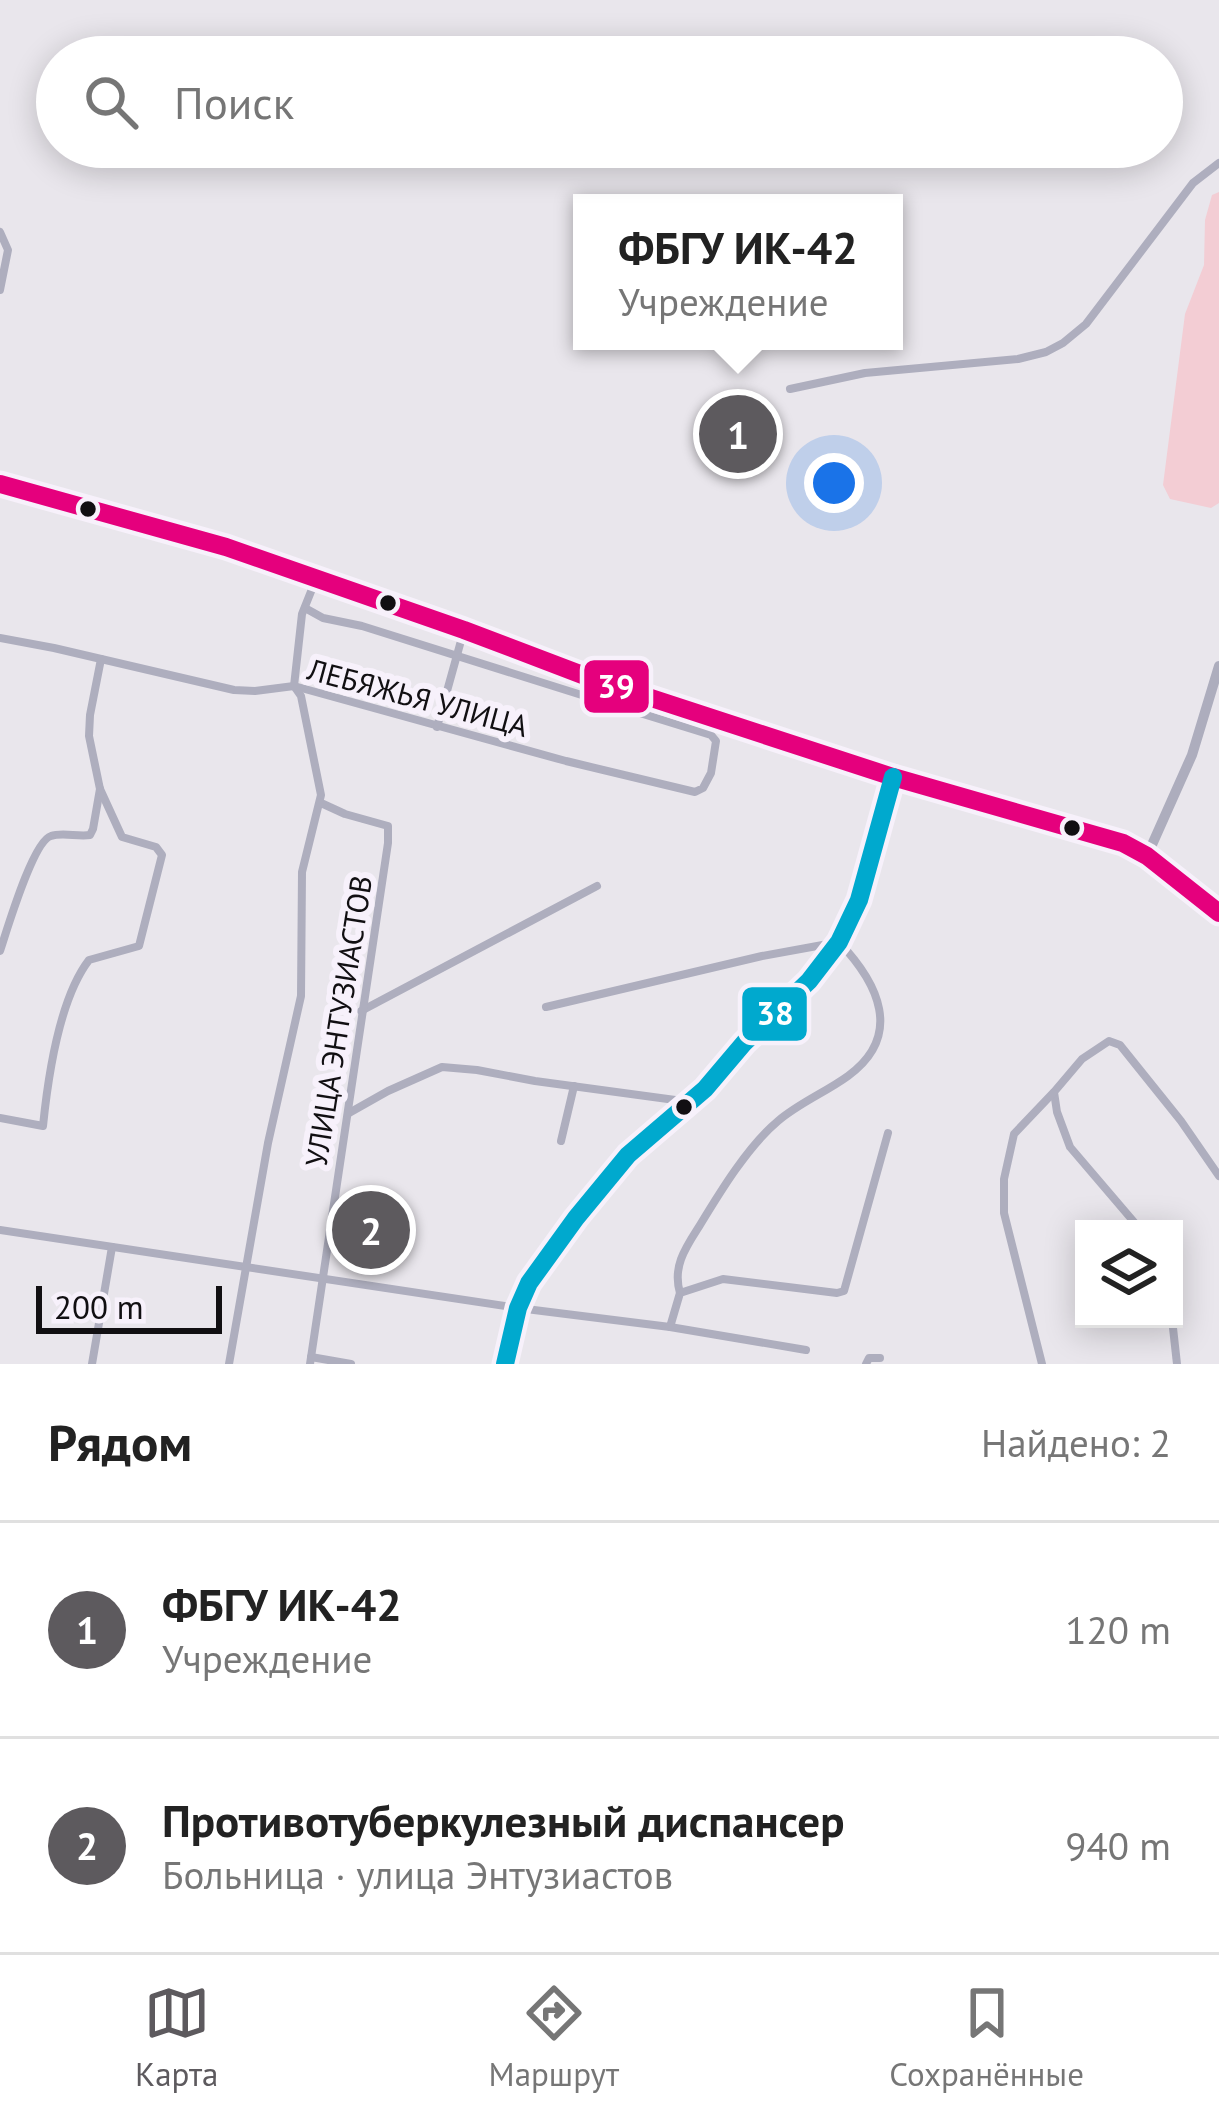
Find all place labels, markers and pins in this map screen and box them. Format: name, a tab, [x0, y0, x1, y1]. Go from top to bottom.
pin: 1	[699, 389, 777, 479]
unlabelled marker	[77, 498, 99, 520]
unlabelled marker	[377, 592, 399, 614]
unlabelled marker	[1061, 817, 1083, 839]
unlabelled marker	[673, 1096, 695, 1118]
pin: 2	[332, 1185, 410, 1275]

